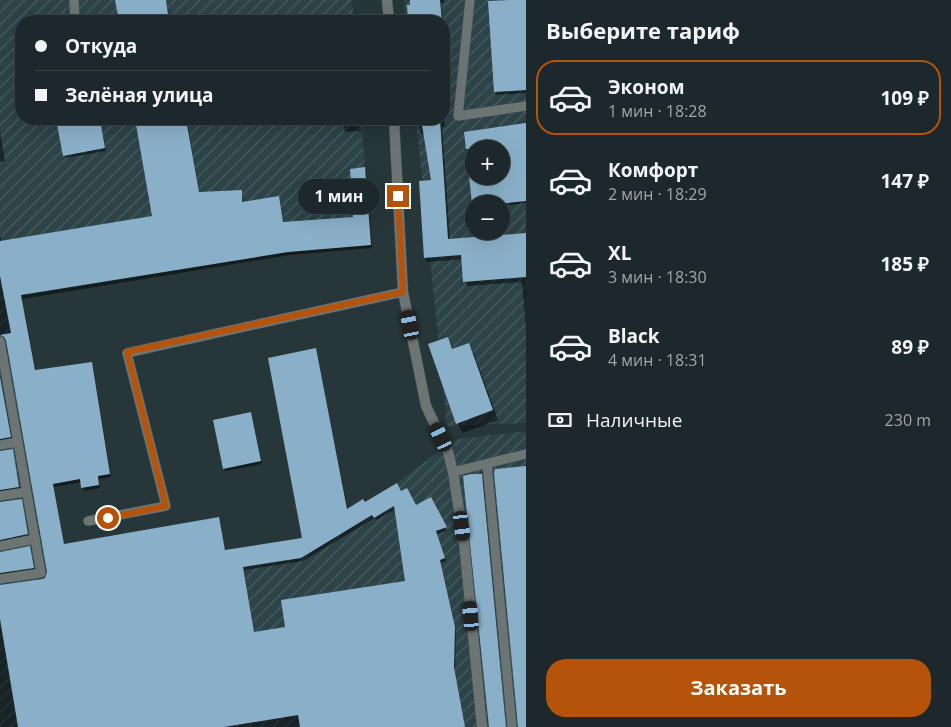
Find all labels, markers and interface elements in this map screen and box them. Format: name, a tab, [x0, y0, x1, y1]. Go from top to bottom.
text: Выберите тариф	[546, 15, 740, 45]
text: Откуда	[65, 33, 137, 59]
text: Эконом	[608, 74, 685, 100]
icon: car	[548, 75, 593, 120]
text: Зелёная улица	[65, 82, 214, 108]
text: 109 ₽	[880, 85, 929, 111]
text: 1 мин · 18:28	[608, 100, 707, 122]
map controls	[465, 140, 510, 240]
button: +	[465, 140, 510, 185]
text: Комфорт	[608, 157, 698, 183]
icon: car	[548, 158, 593, 203]
text: 147 ₽	[880, 168, 929, 194]
callout: 1 мин	[298, 178, 380, 214]
text: 2 мин · 18:29	[608, 183, 707, 205]
text: 1 мин	[315, 185, 363, 207]
route end	[387, 185, 409, 207]
button: −	[465, 195, 510, 240]
text: XL	[608, 240, 631, 266]
icon: car	[548, 241, 593, 286]
text: 185 ₽	[880, 251, 929, 277]
text: 3 мин · 18:30	[608, 266, 707, 288]
car	[399, 309, 420, 341]
text: Black	[608, 323, 660, 349]
icon: car	[548, 324, 593, 369]
text: 89 ₽	[891, 334, 929, 360]
text: 4 мин · 18:31	[608, 349, 707, 371]
icon: cash	[546, 406, 574, 434]
text: Наличные	[586, 407, 682, 433]
text: 230 m	[885, 409, 931, 431]
car	[427, 420, 454, 454]
route start	[97, 507, 119, 529]
car	[452, 510, 471, 542]
car	[462, 600, 479, 632]
button: Заказать	[546, 659, 931, 717]

